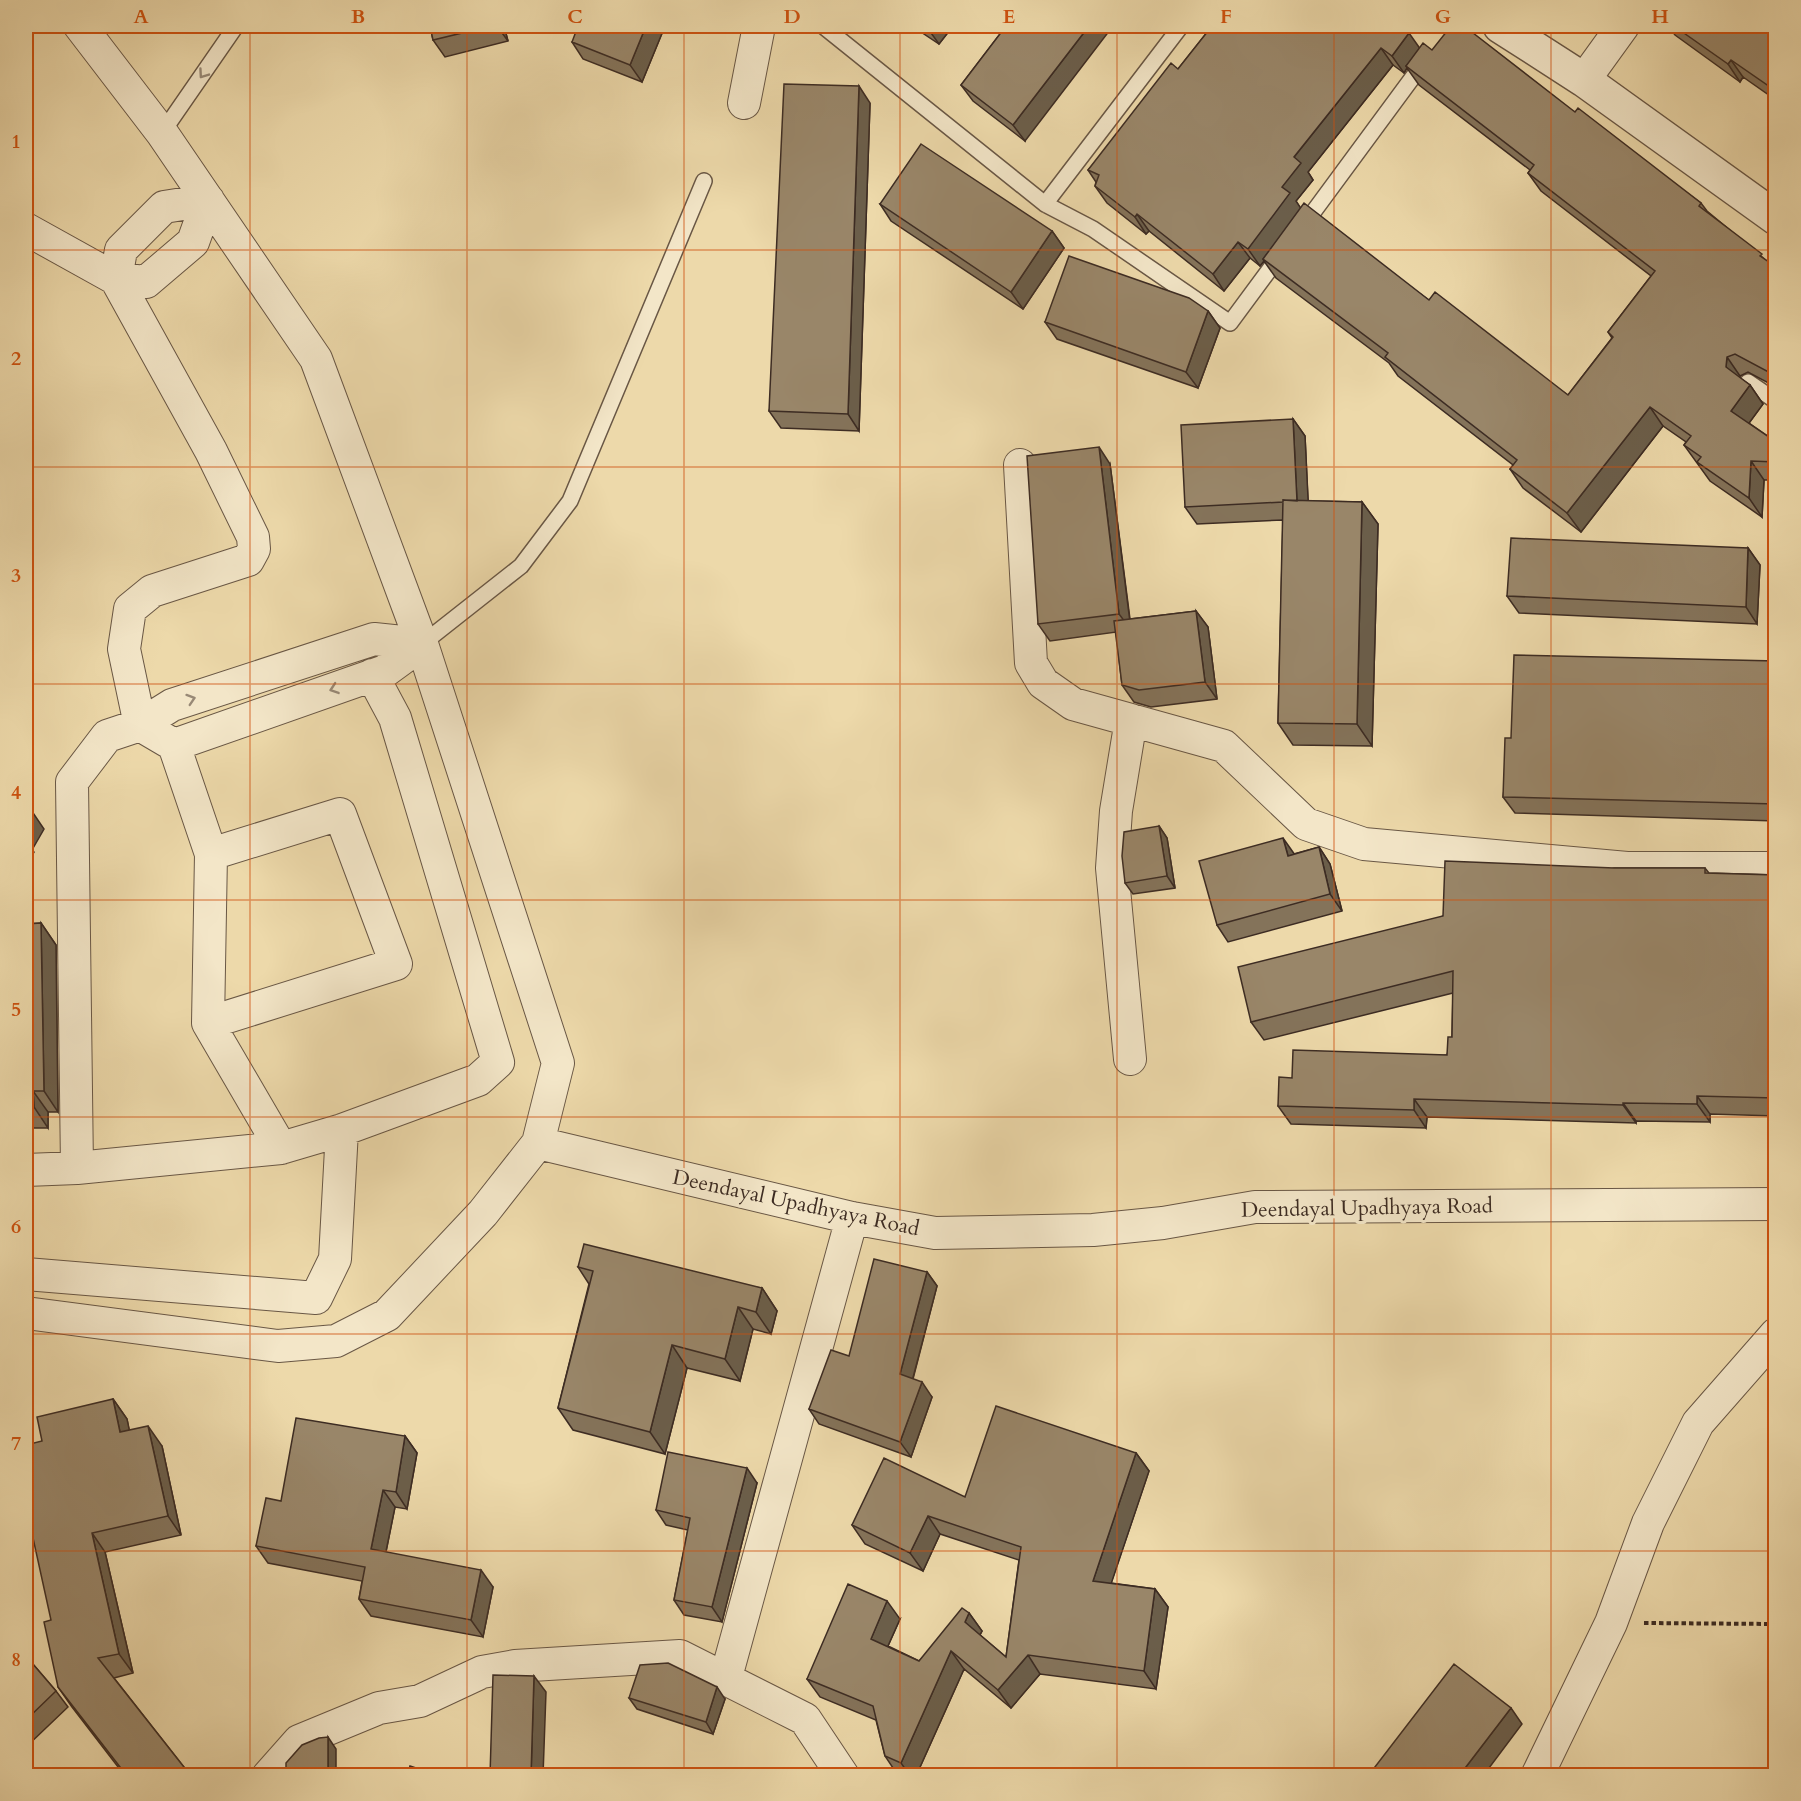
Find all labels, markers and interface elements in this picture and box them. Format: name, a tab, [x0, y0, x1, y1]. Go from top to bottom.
text: A	[133, 3, 149, 30]
text: B	[351, 3, 365, 30]
text: C	[567, 3, 583, 30]
text: D	[783, 3, 801, 30]
text: E	[1003, 3, 1015, 30]
text: F	[1220, 3, 1232, 30]
text: G	[1435, 3, 1451, 30]
text: H	[1651, 3, 1669, 30]
one-way arrow	[199, 67, 210, 78]
text: 1	[11, 128, 21, 155]
text: 2	[11, 345, 21, 372]
text: 3	[11, 562, 21, 589]
one-way arrow	[329, 681, 340, 694]
one-way arrow	[185, 694, 196, 706]
text: 4	[11, 779, 21, 806]
text: 5	[11, 996, 21, 1023]
street label: Deendayal Upadhyaya Road	[670, 1163, 922, 1243]
street label: Deendayal Upadhyaya Road	[1241, 1191, 1493, 1225]
text: 6	[11, 1213, 21, 1240]
text: 7	[11, 1430, 21, 1457]
text: 8	[11, 1646, 21, 1673]

